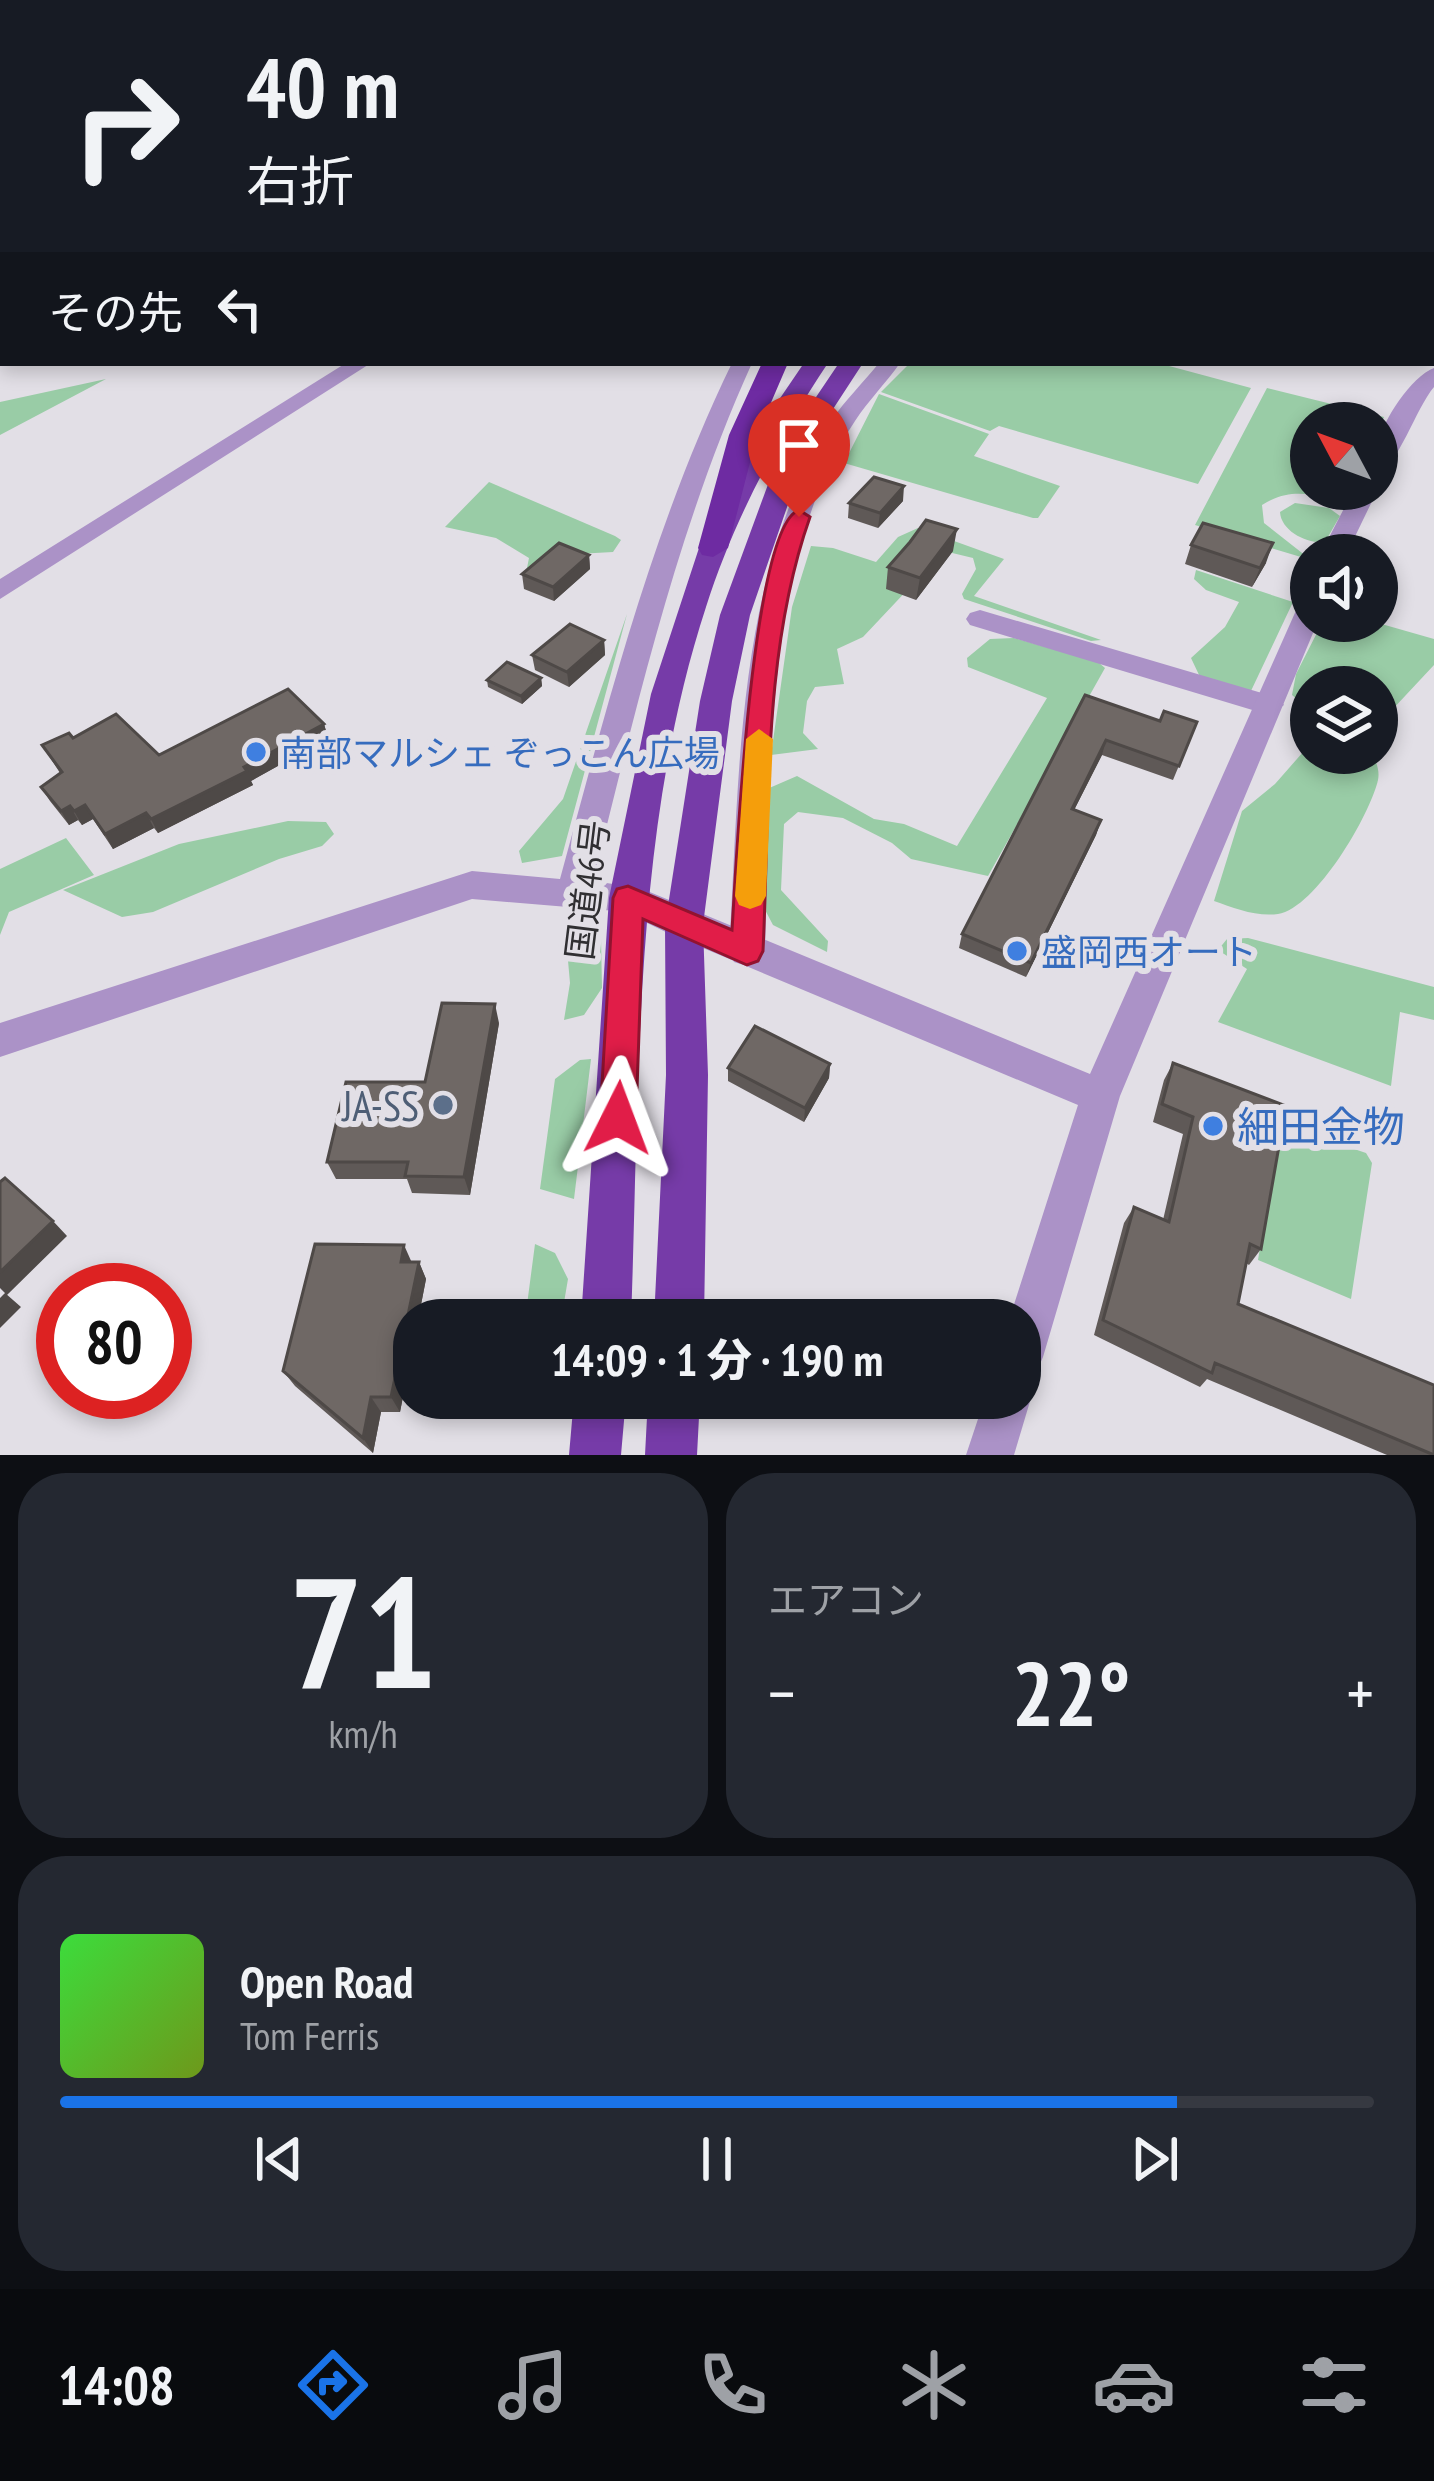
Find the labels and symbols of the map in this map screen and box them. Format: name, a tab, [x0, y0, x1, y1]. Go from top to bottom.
pin	[748, 394, 850, 517]
north arrow	[1290, 402, 1398, 510]
place label: 南部マルシェ ぞっこん広場	[280, 729, 720, 776]
marker: 南部マルシェ ぞっこん広場	[243, 739, 269, 765]
street label: 国道46号	[555, 817, 619, 963]
place label: 盛岡西オート	[1041, 928, 1257, 975]
marker: 盛岡西オート	[1004, 938, 1030, 964]
position arrow	[555, 1055, 681, 1181]
place label: JA-SS	[340, 1078, 419, 1133]
marker: JA-SS	[430, 1092, 456, 1118]
place label: 細田金物	[1237, 1099, 1405, 1154]
marker: 細田金物	[1200, 1113, 1226, 1139]
speed limit sign: 80	[36, 1263, 192, 1419]

